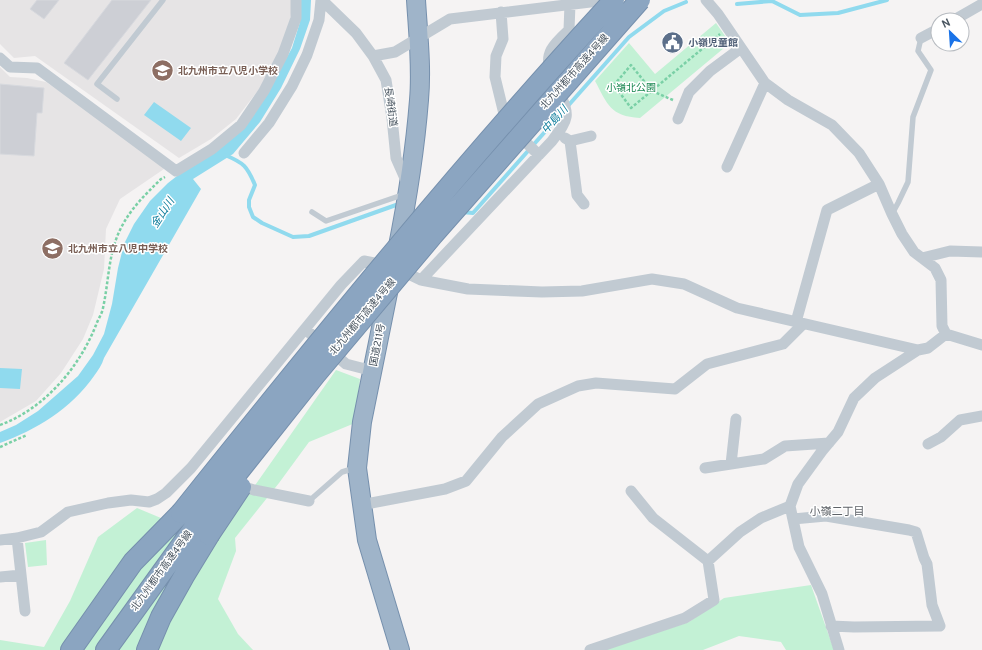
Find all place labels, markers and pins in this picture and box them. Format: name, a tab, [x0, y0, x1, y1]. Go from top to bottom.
public building icon: 小嶺児童館	[660, 30, 686, 56]
place label: 小嶺児童館	[688, 37, 738, 50]
school or university icon: 北九州市立八児小学校	[150, 58, 176, 84]
place label: 北九州市立八児小学校	[178, 65, 278, 78]
school or university icon: 北九州市立八児中学校	[40, 236, 66, 262]
place label: 北九州市立八児中学校	[68, 243, 168, 256]

